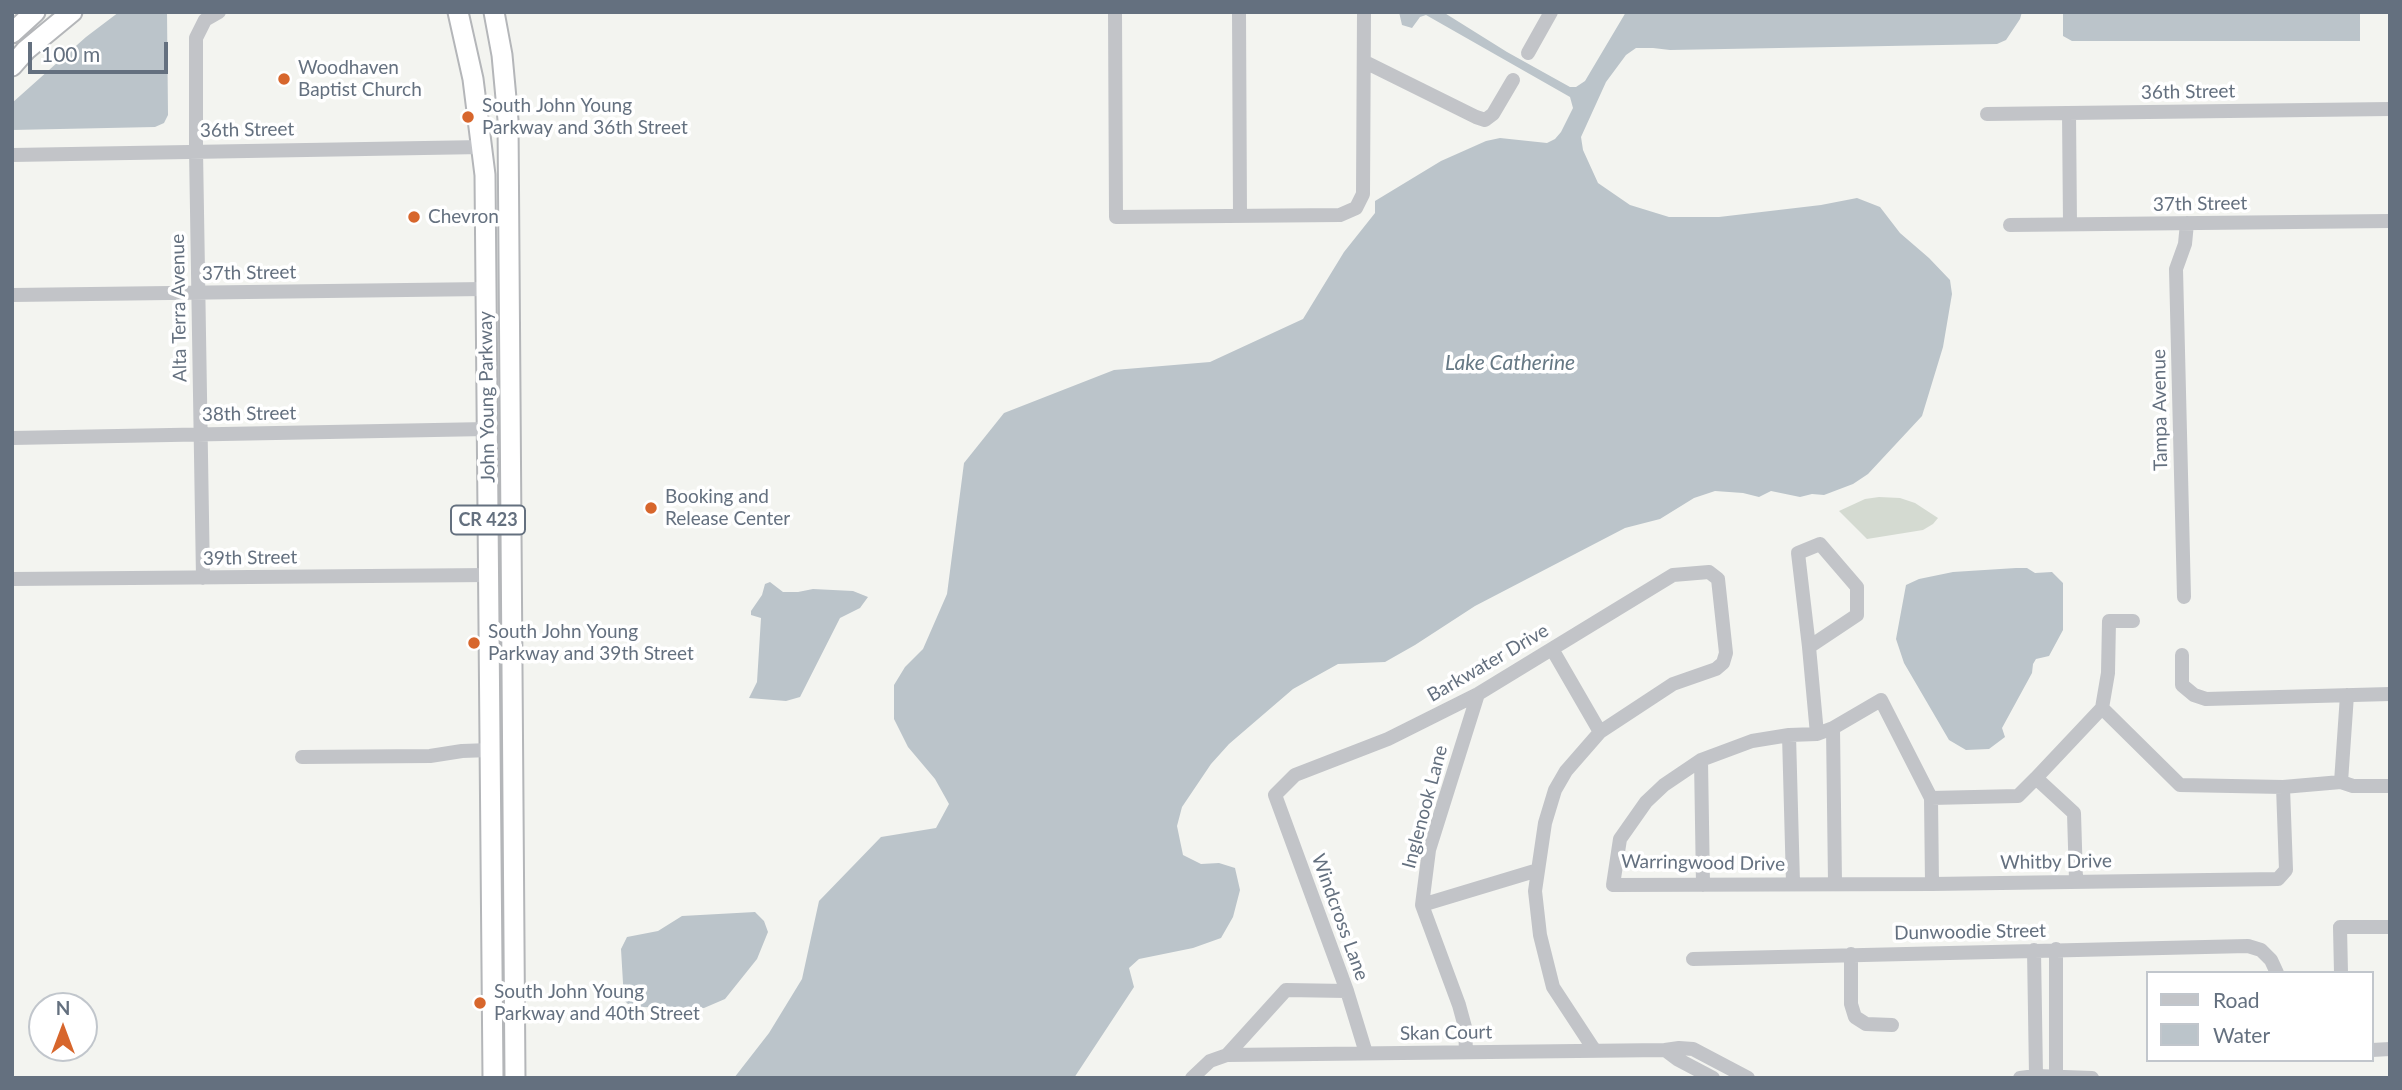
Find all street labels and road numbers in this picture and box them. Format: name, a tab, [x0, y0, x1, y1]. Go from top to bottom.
street label: 36th Street	[2141, 80, 2235, 104]
street label: 36th Street	[200, 118, 294, 142]
street label: 37th Street	[2153, 192, 2247, 216]
street label: Alta Terra Avenue	[166, 234, 192, 382]
street label: 37th Street	[202, 261, 296, 285]
street label: John Young Parkway	[474, 311, 500, 483]
street label: Tampa Avenue	[2148, 349, 2172, 471]
street label: 38th Street	[202, 402, 296, 426]
road number: CR 423	[451, 506, 525, 534]
street label: 39th Street	[203, 546, 297, 570]
street label: Barkwater Drive	[1423, 619, 1553, 707]
street label: Inglenook Lane	[1398, 743, 1452, 871]
street label: Warringwood Drive	[1621, 850, 1785, 876]
street label: Whitby Drive	[2000, 850, 2112, 874]
street label: Windcross Lane	[1307, 851, 1373, 983]
street label: Dunwoodie Street	[1894, 919, 2046, 945]
street label: Skan Court	[1400, 1021, 1492, 1045]

